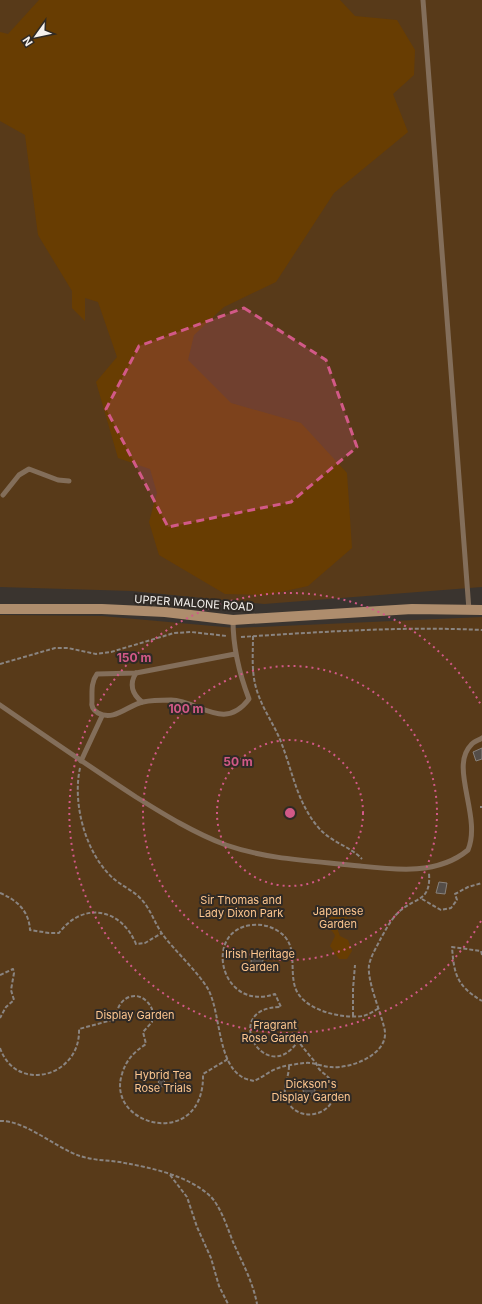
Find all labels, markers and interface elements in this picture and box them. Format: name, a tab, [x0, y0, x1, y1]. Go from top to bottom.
north arrow	[16, 16, 56, 56]
text: N	[19, 34, 36, 49]
street label: UPPER MALONE ROAD	[134, 592, 254, 614]
text: 150 m	[117, 650, 151, 665]
text: 100 m	[168, 701, 204, 716]
text: 50 m	[223, 754, 253, 769]
centre of rings	[283, 806, 297, 820]
park label: Sir Thomas and Lady Dixon Park	[199, 893, 283, 920]
park label: Japanese Garden	[313, 904, 363, 931]
park label: Irish Heritage Garden	[225, 947, 295, 974]
park label: Display Garden	[95, 1008, 175, 1022]
park label: Fragrant Rose Garden	[242, 1018, 308, 1045]
park label: Hybrid Tea Rose Trials	[135, 1068, 192, 1095]
park label: Dickson's Display Garden	[271, 1077, 351, 1104]

